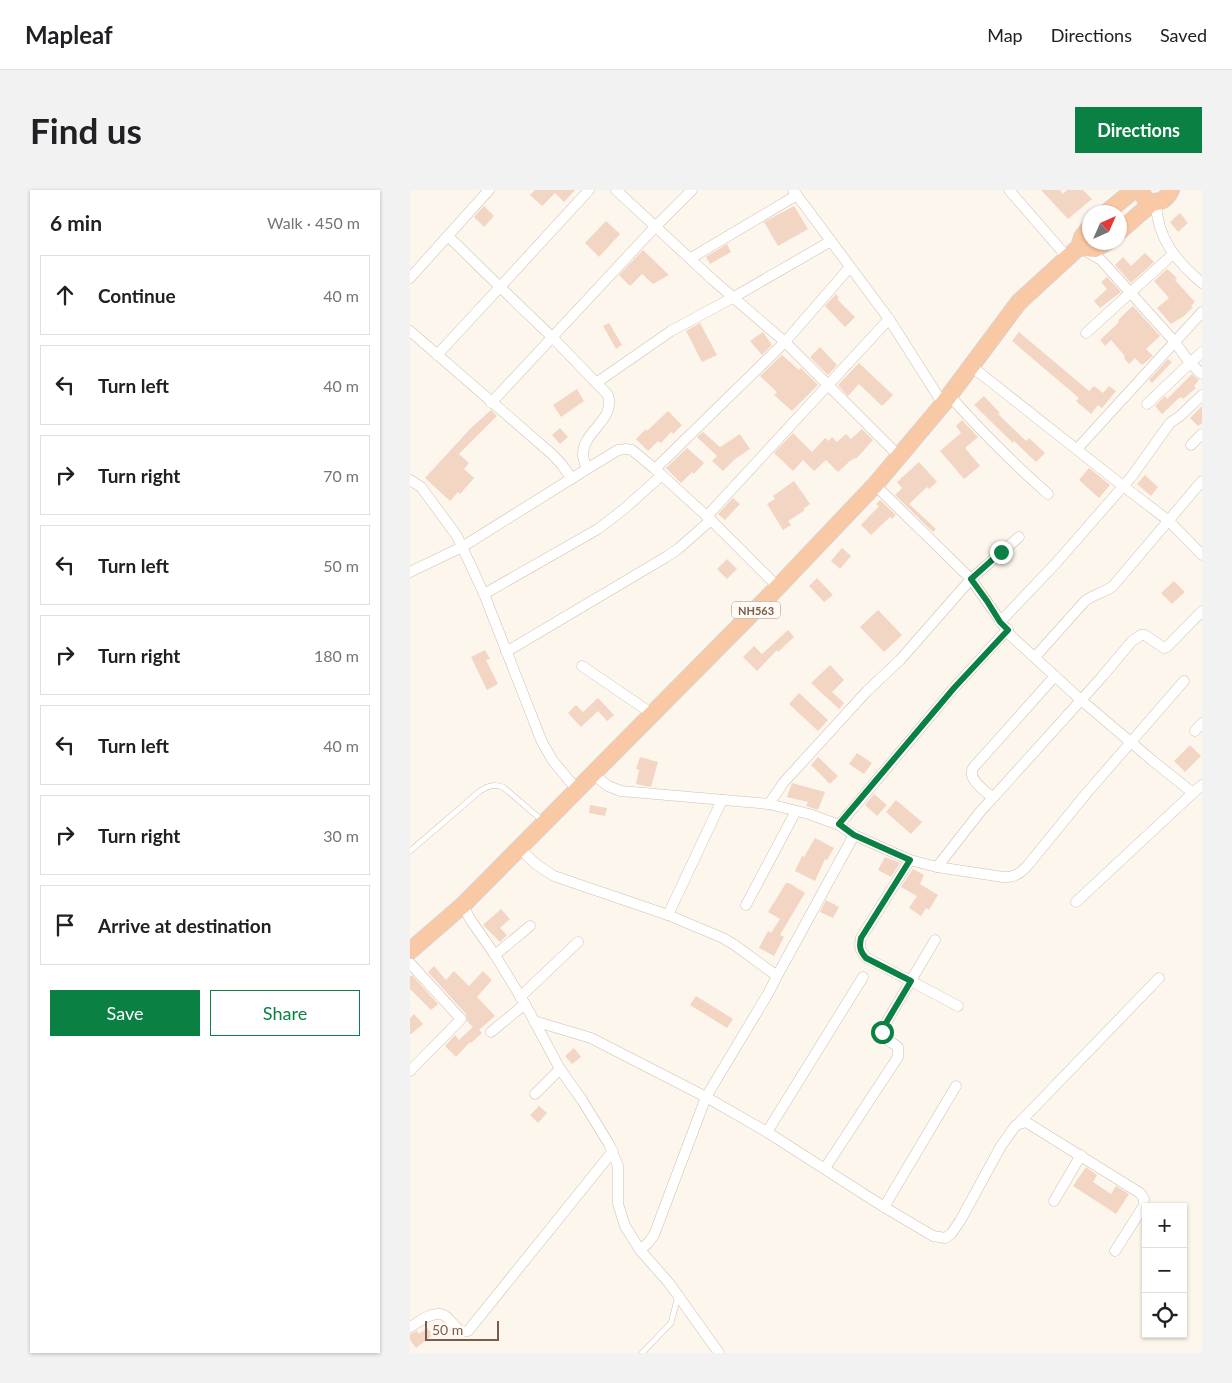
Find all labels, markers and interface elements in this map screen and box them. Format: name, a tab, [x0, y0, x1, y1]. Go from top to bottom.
text: Mapleaf	[25, 20, 113, 49]
text: Map	[987, 24, 1023, 46]
text: Directions	[1051, 24, 1132, 46]
text: Saved	[1160, 24, 1207, 46]
button: Directions	[1075, 107, 1202, 153]
text: Find us	[30, 109, 142, 151]
north arrow	[1082, 205, 1127, 250]
text: 6 min	[50, 210, 102, 235]
text: Walk · 450 m	[267, 213, 360, 232]
icon: ahead	[51, 281, 79, 309]
text: Continue	[98, 284, 176, 307]
text: 40 m	[323, 286, 359, 305]
icon: left	[51, 371, 79, 399]
text: Turn left	[98, 374, 169, 397]
text: 40 m	[323, 376, 359, 395]
icon: right	[51, 461, 79, 489]
text: Turn right	[98, 464, 180, 487]
text: 70 m	[323, 466, 359, 485]
route end	[990, 541, 1013, 564]
icon: left	[51, 551, 79, 579]
text: Turn left	[98, 554, 169, 577]
text: 50 m	[323, 556, 359, 575]
road number: NH563	[732, 602, 780, 618]
icon: right	[51, 641, 79, 669]
text: Turn right	[98, 644, 180, 667]
text: 180 m	[314, 646, 359, 665]
icon: left	[51, 731, 79, 759]
text: Turn left	[98, 734, 169, 757]
text: 40 m	[323, 736, 359, 755]
icon: right	[51, 821, 79, 849]
text: Turn right	[98, 824, 180, 847]
text: 30 m	[323, 826, 359, 845]
icon: arrive	[51, 911, 79, 939]
text: Arrive at destination	[98, 914, 271, 937]
button: Save	[50, 990, 200, 1036]
button: Share	[210, 990, 360, 1036]
route start	[871, 1021, 894, 1044]
map controls	[1142, 1203, 1187, 1338]
button: +	[1142, 1203, 1187, 1248]
button: −	[1142, 1248, 1187, 1293]
button: locate	[1142, 1293, 1187, 1338]
scale bar	[425, 1318, 499, 1341]
text: 50 m	[432, 1321, 463, 1338]

